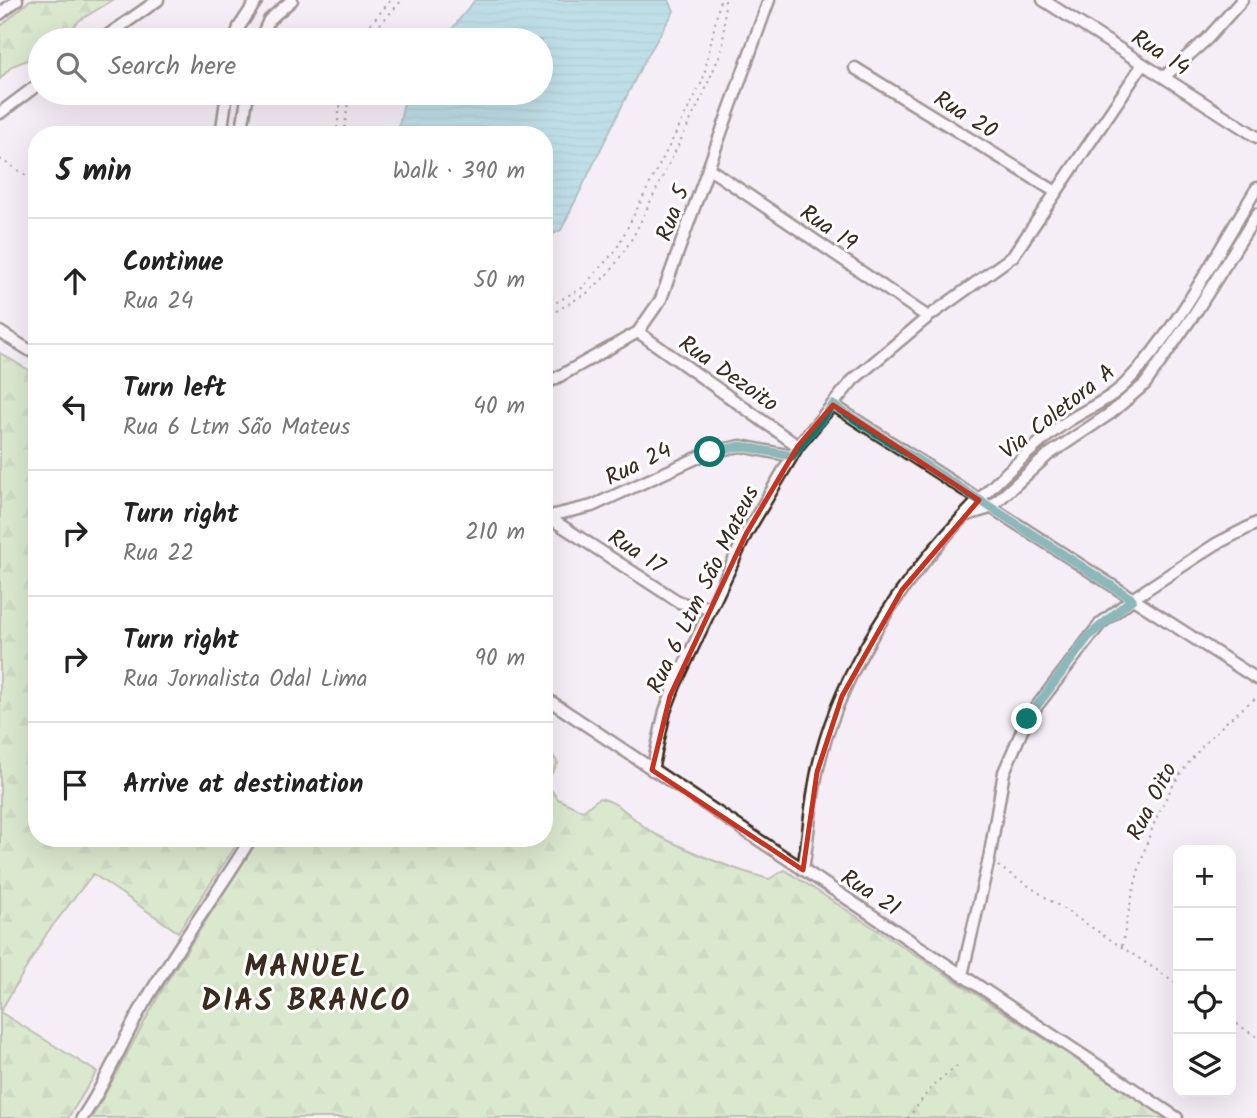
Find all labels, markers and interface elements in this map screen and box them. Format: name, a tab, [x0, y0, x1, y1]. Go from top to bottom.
street label: Rua 14	[1123, 21, 1197, 86]
search box	[28, 28, 553, 105]
text: Search here	[108, 46, 236, 88]
icon: search	[52, 48, 90, 86]
street label: Rua 20	[926, 82, 1004, 149]
text: 5 min	[56, 148, 132, 196]
text: Walk · 390 m	[393, 154, 525, 190]
street label: Rua 5	[647, 179, 701, 247]
street label: Rua 19	[792, 196, 864, 261]
text: Continue	[123, 242, 224, 284]
icon: ahead	[56, 262, 94, 300]
text: 50 m	[474, 263, 525, 299]
text: Rua 24	[123, 284, 194, 320]
street label: Rua Dezoito	[670, 327, 785, 422]
street label: Via Coletora A	[992, 356, 1124, 469]
text: Turn left	[123, 368, 226, 410]
icon: left	[56, 388, 94, 426]
text: 40 m	[473, 389, 525, 425]
text: Rua 6 Ltm São Mateus	[123, 410, 350, 446]
street label: Rua 24	[599, 433, 678, 496]
route start	[694, 436, 725, 467]
street label: Rua 6 Ltm São Mateus	[638, 480, 770, 700]
text: Turn right	[123, 494, 239, 536]
icon: right	[56, 514, 94, 552]
text: 210 m	[465, 515, 525, 551]
street label: Rua 17	[600, 521, 673, 586]
text: Rua 22	[123, 536, 194, 572]
text: Turn right	[123, 620, 239, 662]
icon: right	[56, 640, 94, 678]
text: 90 m	[475, 641, 525, 677]
text: Rua Jornalista Odal Lima	[123, 662, 368, 698]
route end	[1011, 703, 1042, 734]
street label: Rua Oito	[1118, 757, 1188, 847]
text: Arrive at destination	[123, 764, 363, 806]
icon: arrive	[56, 766, 94, 804]
map controls	[1173, 845, 1236, 1097]
button: +	[1173, 845, 1236, 908]
street label: Rua 21	[833, 861, 907, 926]
button: −	[1173, 908, 1236, 971]
district label: MANUEL DIAS BRANCO	[201, 944, 411, 1026]
button: locate	[1173, 971, 1236, 1034]
button: layers	[1173, 1034, 1236, 1097]

